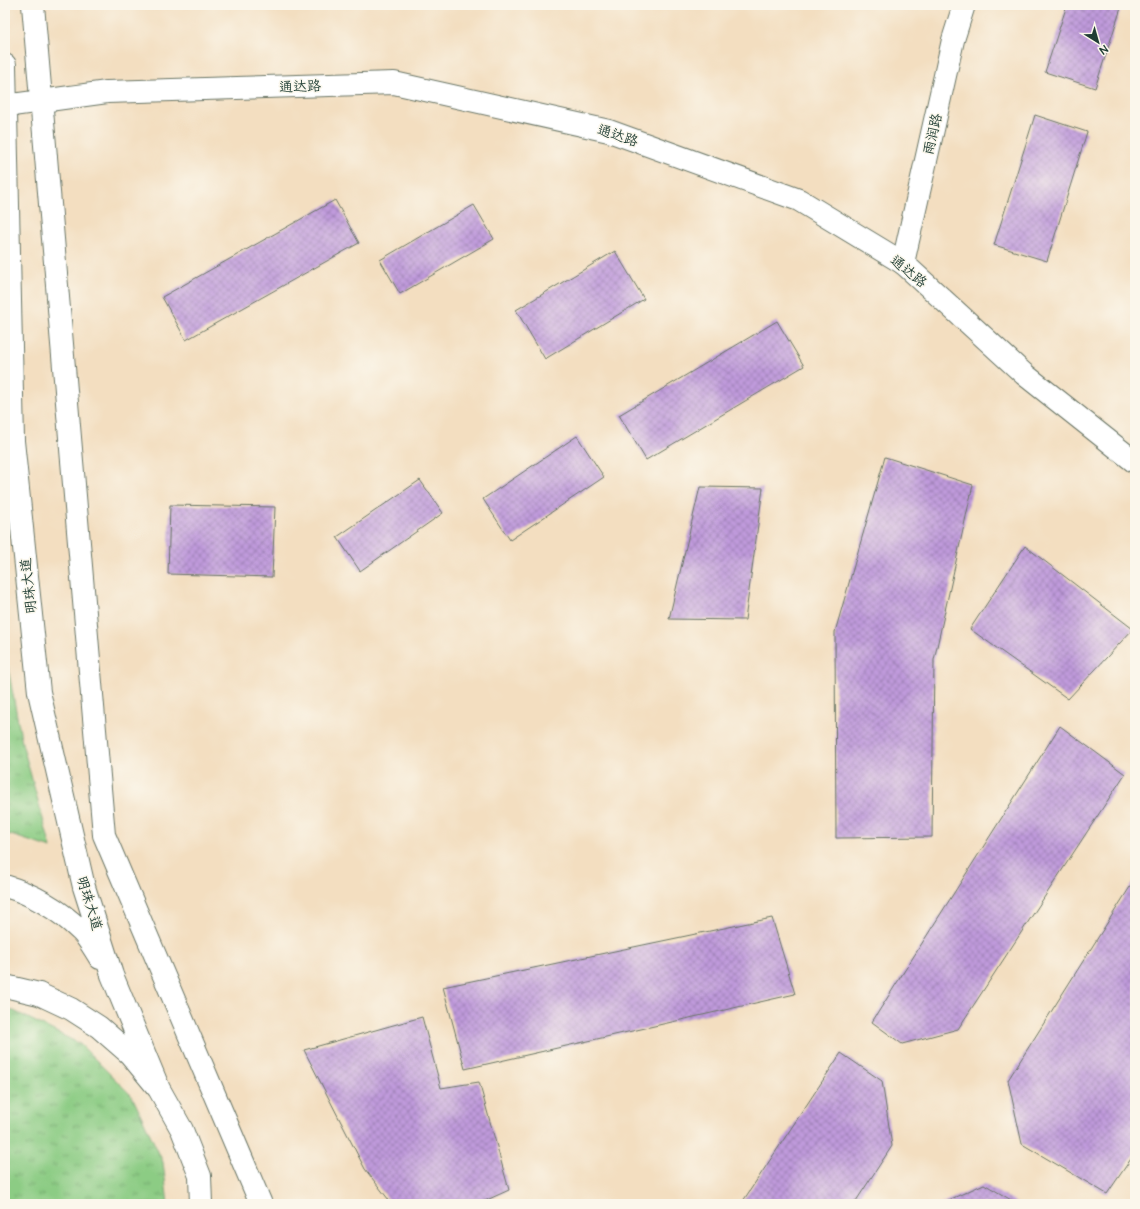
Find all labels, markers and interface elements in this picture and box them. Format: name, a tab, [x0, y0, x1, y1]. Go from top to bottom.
north arrow	[1078, 22, 1118, 62]
text: N	[1096, 42, 1111, 58]
street label: 通达路	[279, 76, 321, 98]
street label: 雨润路	[919, 112, 947, 157]
street label: 通达路	[595, 120, 641, 152]
street label: 通达路	[886, 251, 931, 293]
street label: 明珠大道	[16, 557, 42, 615]
street label: 明珠大道	[71, 874, 107, 933]

